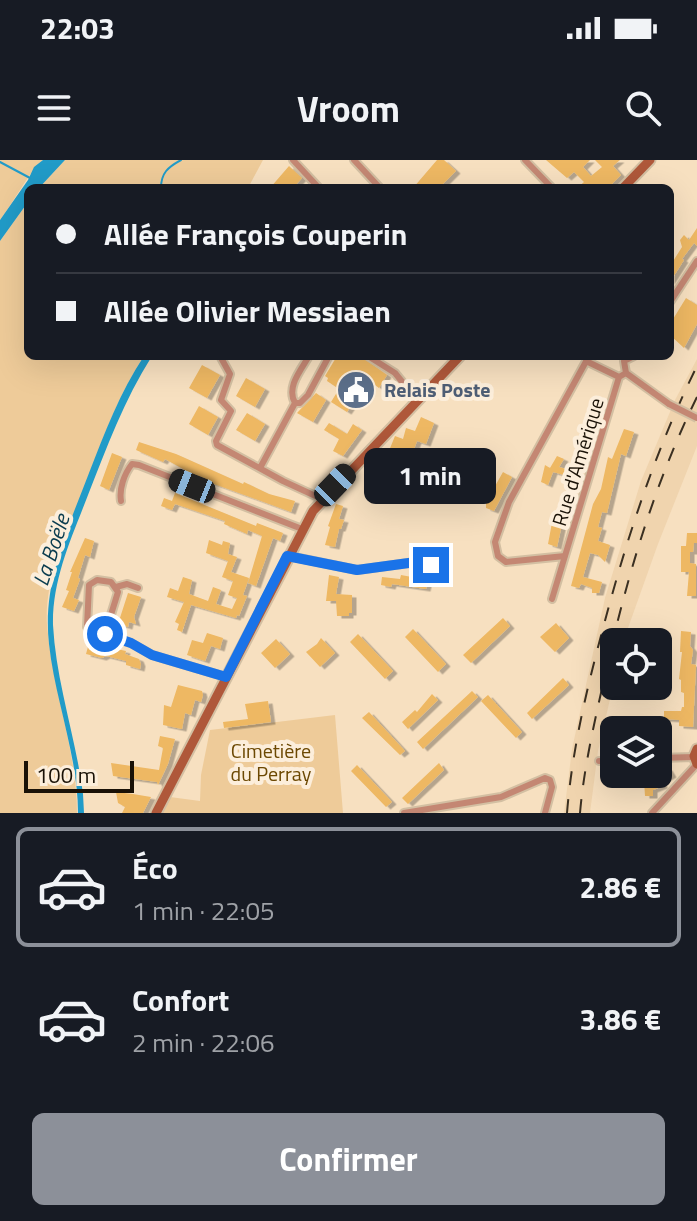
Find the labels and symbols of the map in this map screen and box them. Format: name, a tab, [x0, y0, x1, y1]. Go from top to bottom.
public building icon: Relais Poste	[335, 369, 377, 411]
place label: Relais Poste	[384, 374, 490, 405]
street label: Rue d'Amérique	[543, 394, 612, 530]
callout: 1 min	[365, 449, 497, 505]
car	[310, 459, 360, 511]
car	[165, 466, 219, 506]
water label: La Boële	[23, 508, 79, 590]
route end	[413, 547, 449, 583]
route start	[87, 616, 123, 652]
park label: Cimetière du Perray	[231, 735, 312, 789]
scale bar	[24, 757, 134, 793]

